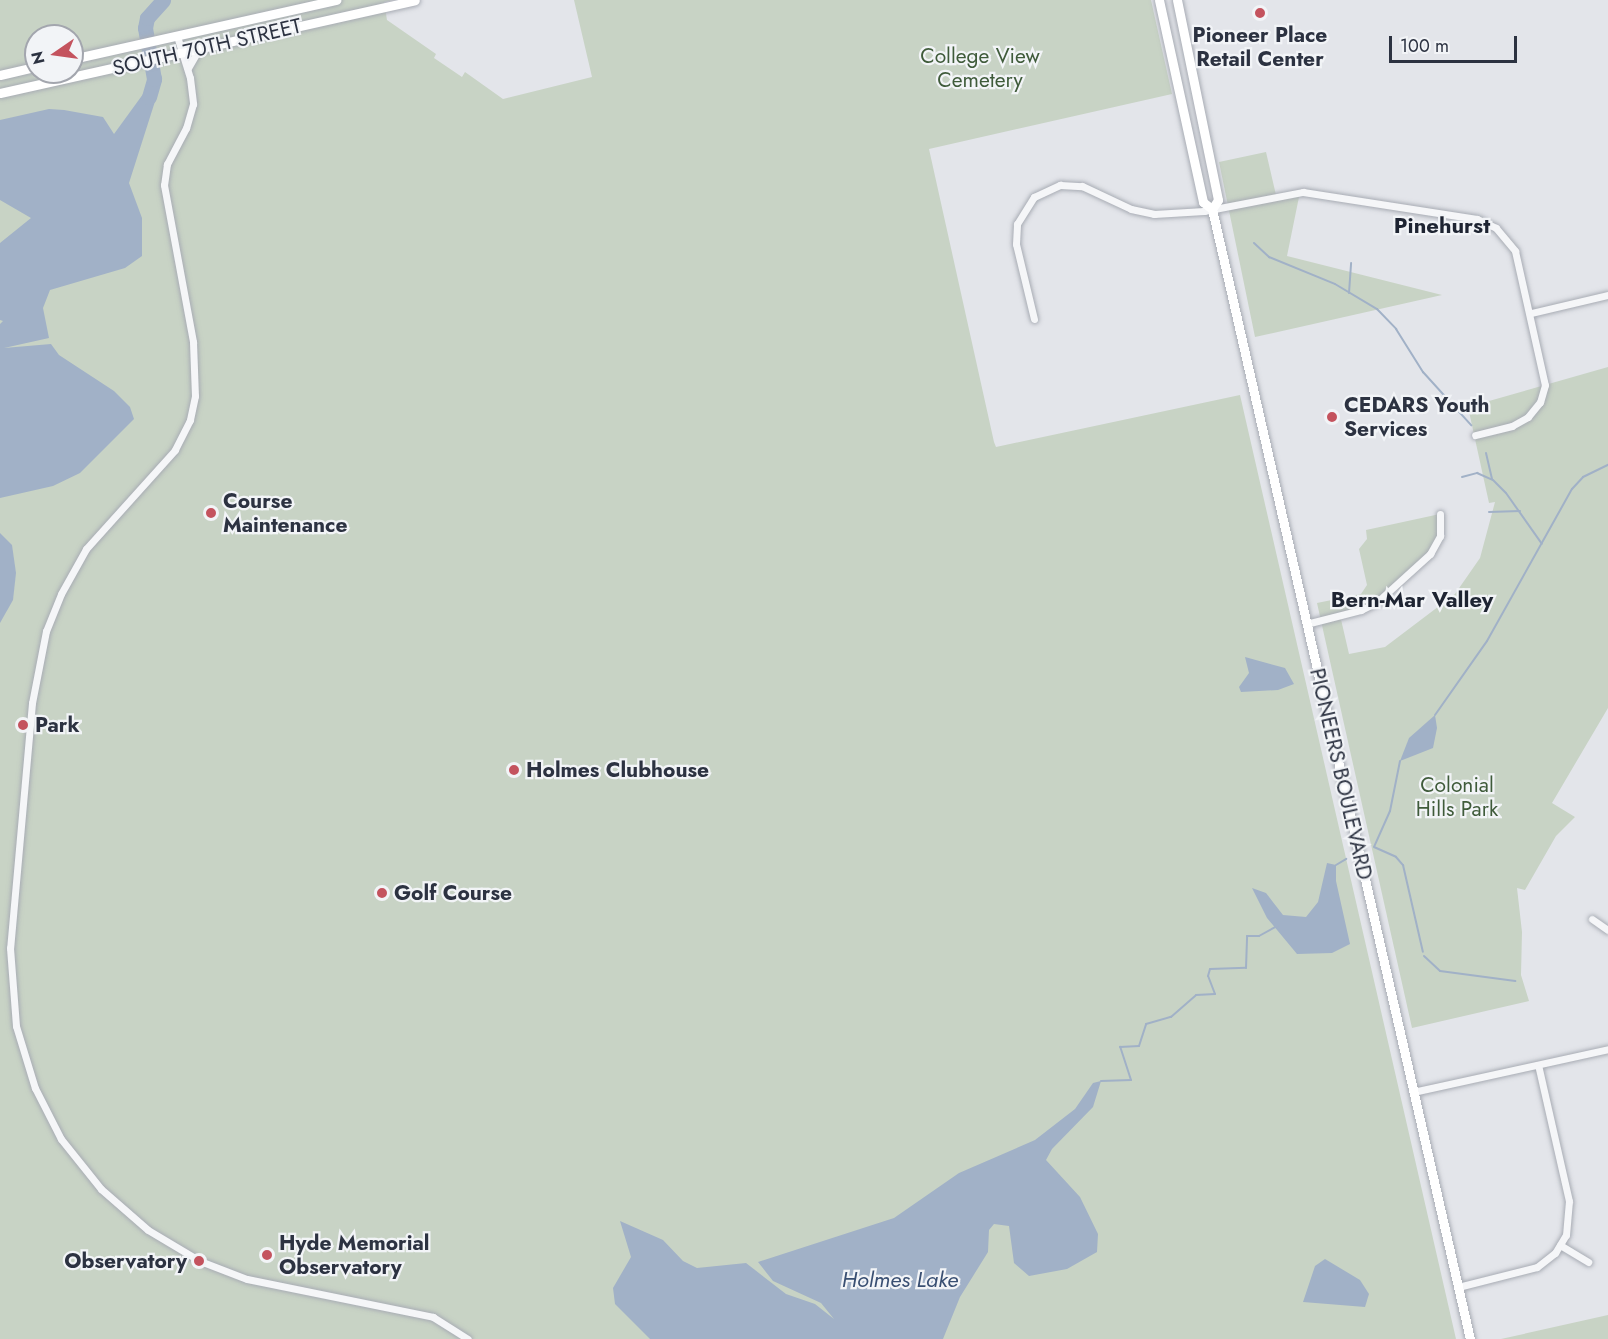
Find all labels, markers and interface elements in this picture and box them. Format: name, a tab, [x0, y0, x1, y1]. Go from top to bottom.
marker: Pioneer Place Retail Center	[1253, 6, 1267, 20]
street label: SOUTH 70TH STREET	[110, 13, 304, 81]
place label: Pioneer Place Retail Center	[1193, 22, 1327, 72]
north arrow	[24, 24, 84, 84]
scale bar	[1392, 24, 1520, 62]
text: 100 m	[1400, 33, 1449, 59]
park label: College View Cemetery	[920, 43, 1040, 93]
text: N	[25, 49, 51, 66]
district label: Pinehurst	[1394, 213, 1490, 239]
place label: CEDARS Youth Services	[1344, 392, 1489, 442]
marker: CEDARS Youth Services	[1325, 410, 1339, 424]
place label: Course Maintenance	[223, 488, 347, 538]
marker: Course Maintenance	[204, 506, 218, 520]
district label: Bern-Mar Valley	[1331, 587, 1493, 613]
street label: PIONEERS BOULEVARD	[1304, 666, 1378, 882]
place label: Park	[35, 712, 80, 738]
marker: Park	[16, 718, 30, 732]
place label: Holmes Clubhouse	[526, 757, 709, 783]
marker: Holmes Clubhouse	[507, 763, 521, 777]
park label: Colonial Hills Park	[1416, 772, 1498, 822]
place label: Golf Course	[394, 880, 512, 906]
marker: Golf Course	[375, 886, 389, 900]
place label: Hyde Memorial Observatory	[279, 1230, 430, 1280]
place label: Observatory	[64, 1248, 187, 1274]
marker: Hyde Memorial Observatory	[260, 1248, 274, 1262]
marker: Observatory	[192, 1254, 206, 1268]
water label: Holmes Lake	[842, 1267, 958, 1293]

